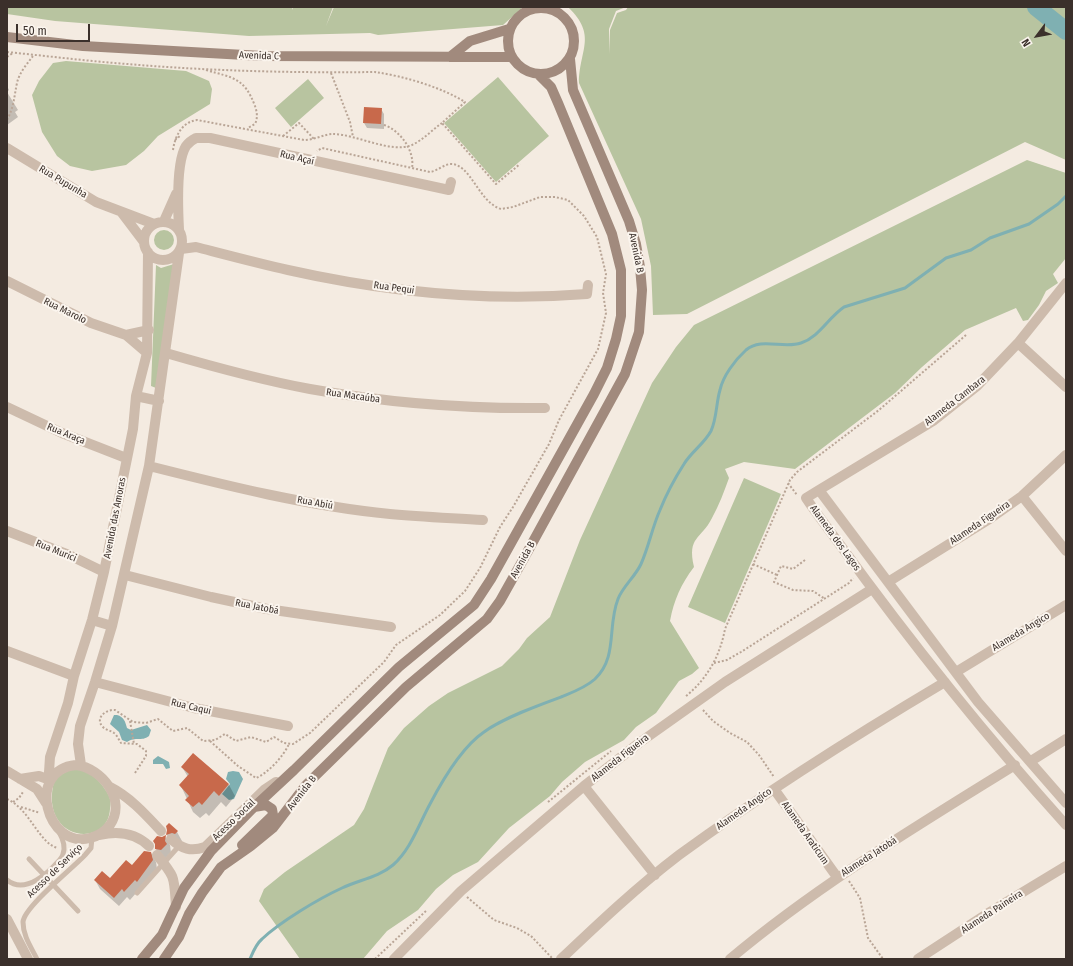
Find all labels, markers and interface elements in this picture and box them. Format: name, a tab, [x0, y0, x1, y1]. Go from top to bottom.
scale bar	[18, 16, 92, 42]
north arrow	[1017, 16, 1057, 56]
text: 50 m	[23, 24, 47, 38]
text: N	[1019, 36, 1034, 49]
street label: Avenida C	[239, 49, 279, 63]
street label: Rua Açaí	[279, 148, 315, 168]
street label: Rua Pupunha	[37, 163, 89, 201]
street label: Avenida B	[626, 232, 646, 274]
street label: Rua Pequi	[373, 279, 415, 297]
street label: Rua Marolo	[42, 295, 88, 327]
street label: Alameda Cambara	[922, 374, 988, 428]
street label: Rua Macaúba	[325, 386, 381, 406]
street label: Rua Araça	[45, 421, 87, 447]
street label: Avenida das Amoras	[101, 476, 129, 560]
street label: Rua Abiú	[296, 494, 334, 512]
street label: Alameda Figueira	[948, 498, 1012, 548]
street label: Alameda dos Lagos	[807, 503, 863, 573]
street label: Rua Murici	[34, 537, 78, 565]
street label: Avenida B	[508, 539, 538, 581]
street label: Rua Jatobá	[234, 597, 280, 617]
street label: Alameda Angico	[990, 610, 1052, 654]
street label: Rua Caqui	[170, 697, 212, 717]
street label: Alameda Figueira	[589, 732, 651, 784]
street label: Avenida B	[285, 773, 319, 813]
street label: Alameda Angico	[714, 785, 774, 833]
street label: Acesso Social	[210, 797, 258, 843]
street label: Alameda Araticum	[779, 799, 831, 867]
street label: Alameda Jatobá	[839, 835, 899, 879]
street label: Acesso de Serviço	[25, 841, 85, 901]
street label: Alameda Paineira	[959, 888, 1025, 936]

